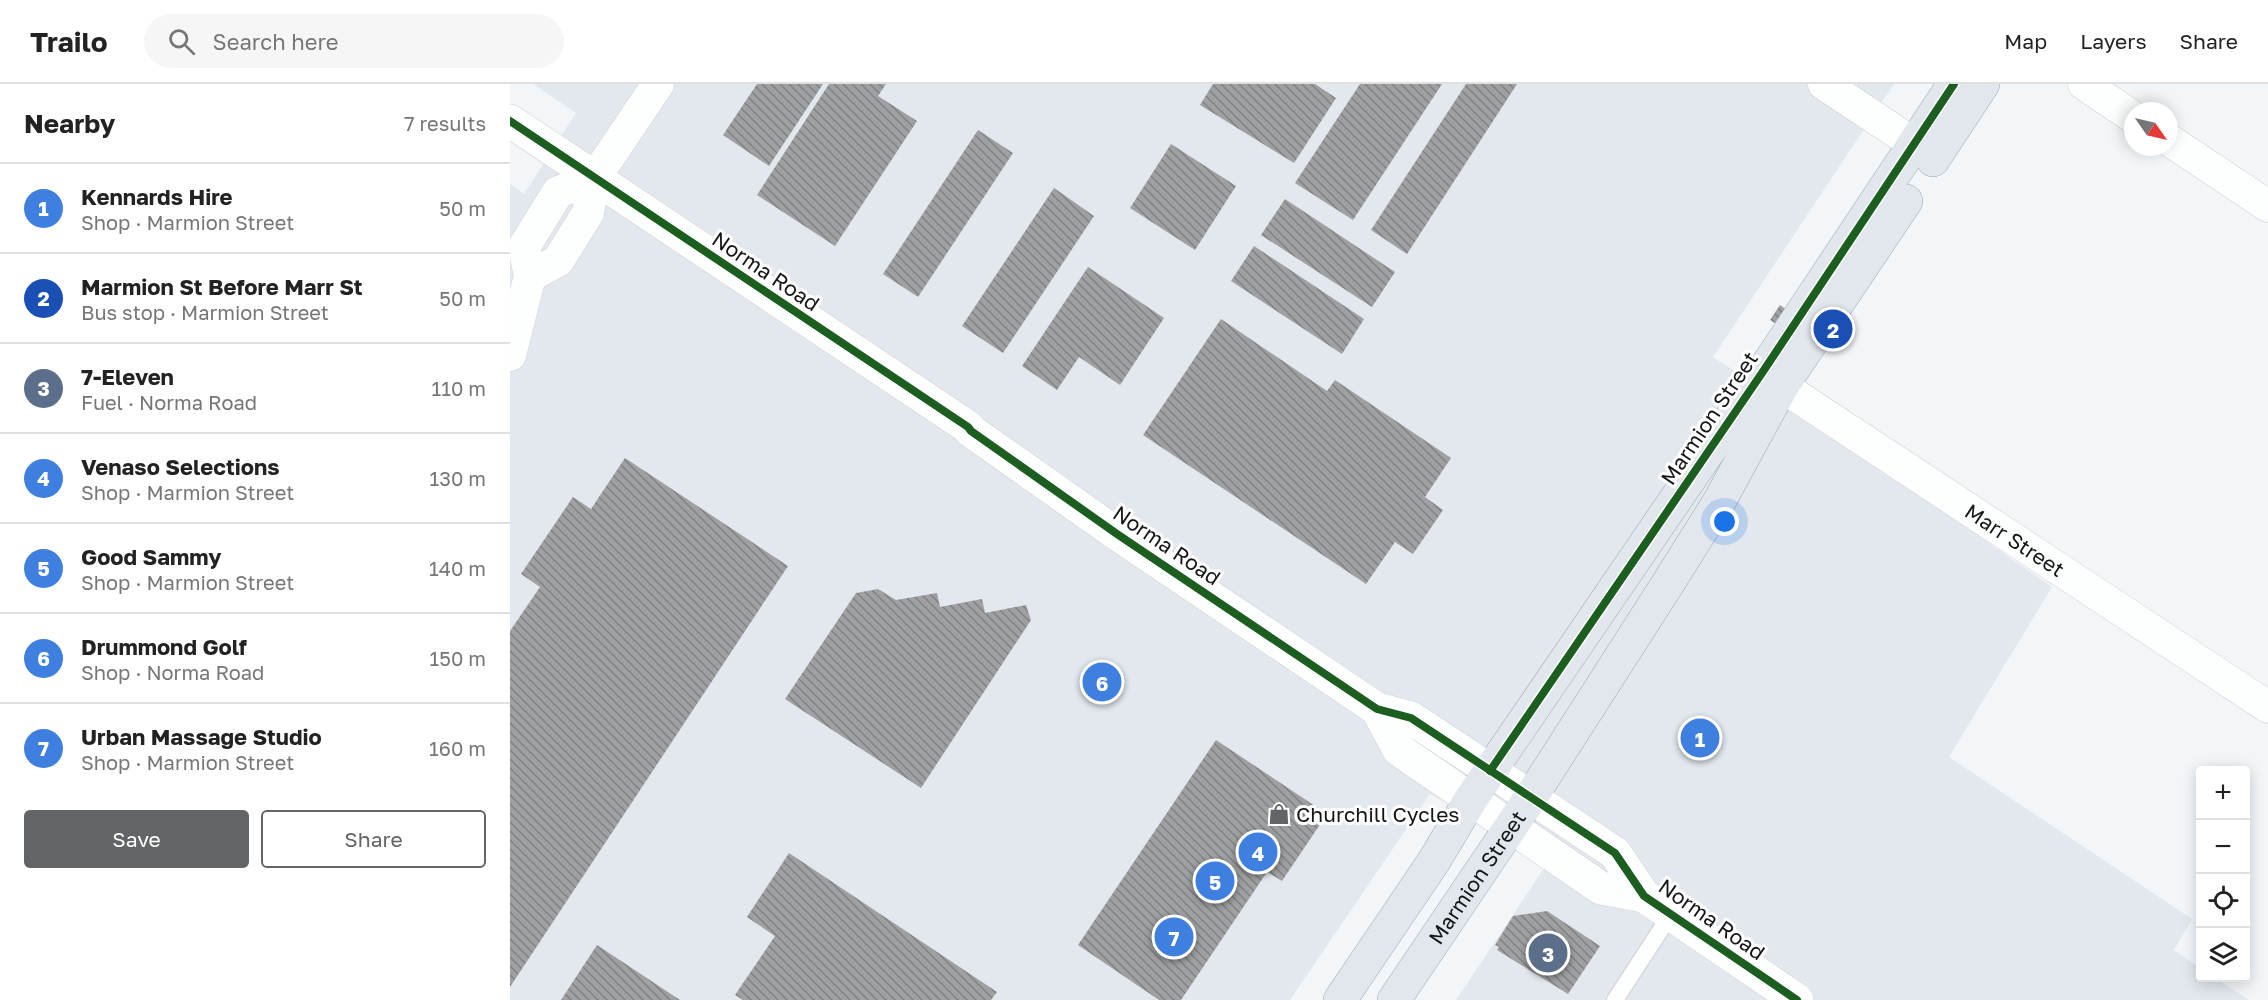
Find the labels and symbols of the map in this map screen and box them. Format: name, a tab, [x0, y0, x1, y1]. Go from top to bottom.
north arrow	[2124, 102, 2178, 156]
street label: Norma Road	[707, 226, 825, 316]
pin: 2	[1814, 306, 1852, 352]
street label: Marmion Street	[1655, 346, 1763, 490]
street label: Marr Street	[1960, 498, 2070, 582]
street label: Norma Road	[1108, 500, 1226, 590]
your location	[1710, 507, 1739, 536]
pin: 6	[1082, 660, 1122, 704]
pin: 1	[1680, 716, 1720, 760]
place label: Churchill Cycles	[1296, 801, 1459, 827]
shop icon: Churchill Cycles	[1267, 802, 1291, 826]
street label: Marmion Street	[1423, 806, 1531, 949]
pin: 4	[1238, 830, 1278, 874]
pin: 5	[1196, 858, 1234, 904]
street label: Norma Road	[1654, 873, 1770, 965]
pin: 7	[1154, 914, 1194, 960]
pin: 3	[1528, 930, 1568, 976]

